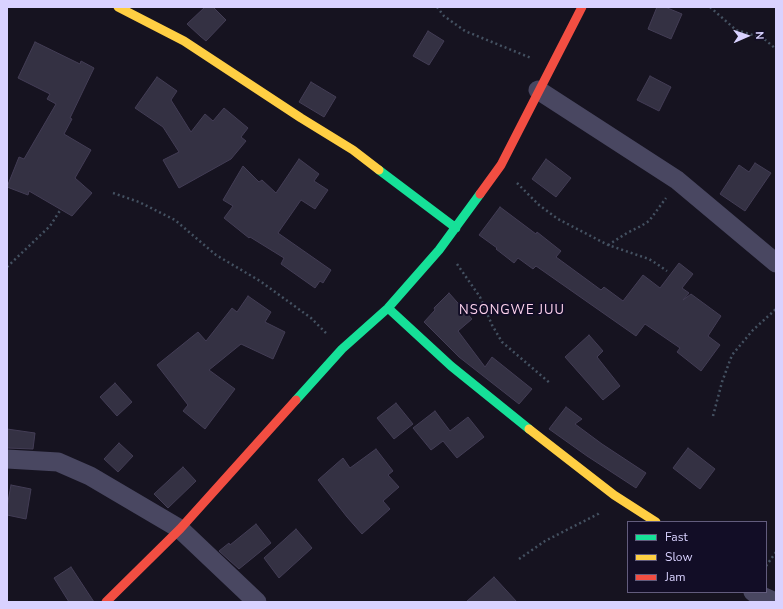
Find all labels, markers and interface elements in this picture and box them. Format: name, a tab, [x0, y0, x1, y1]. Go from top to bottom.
north arrow	[727, 16, 767, 56]
text: N	[752, 31, 767, 40]
district label: NSONGWE JUU	[459, 303, 565, 319]
legend	[627, 521, 767, 593]
text: Fast	[665, 529, 688, 545]
text: Slow	[665, 549, 693, 565]
text: Jam	[665, 569, 686, 585]

